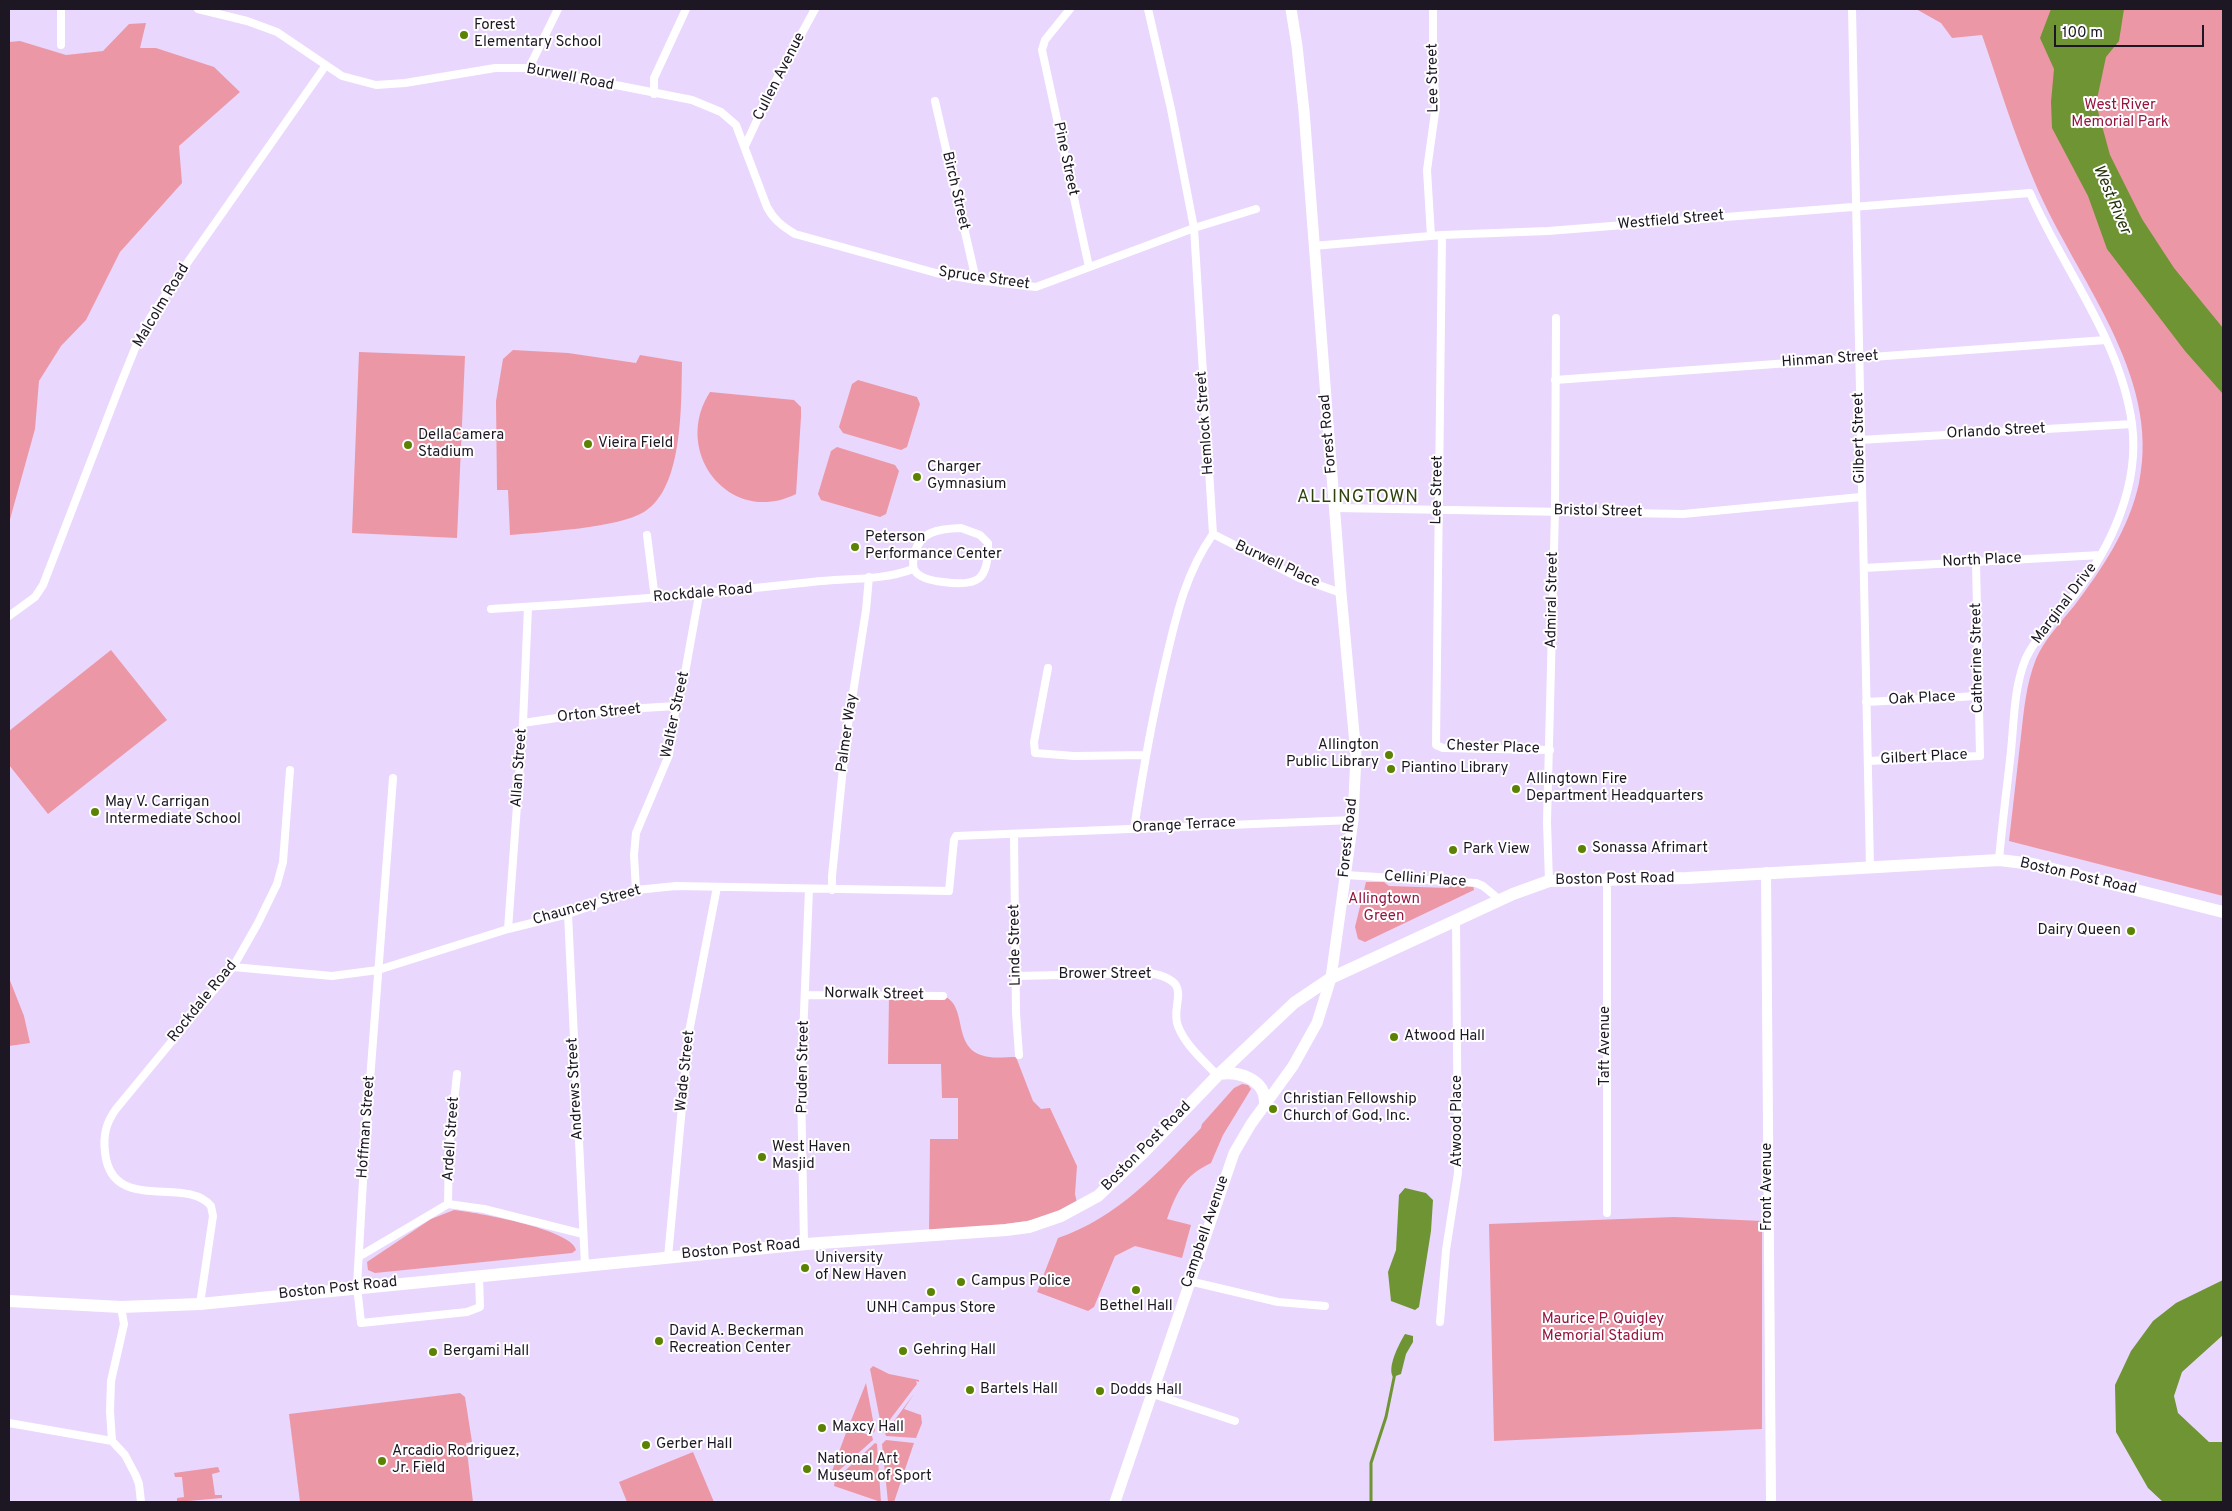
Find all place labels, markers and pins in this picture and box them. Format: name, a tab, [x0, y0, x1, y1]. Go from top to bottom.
place label: Forest Elementary School	[474, 17, 601, 52]
marker: Forest Elementary School	[458, 29, 470, 41]
place label: DellaCamera Stadium	[418, 427, 504, 462]
place label: Vieira Field	[598, 435, 673, 453]
marker: Vieira Field	[582, 438, 594, 450]
marker: DellaCamera Stadium	[402, 439, 414, 451]
place label: Charger Gymnasium	[927, 459, 1007, 494]
marker: Charger Gymnasium	[911, 471, 923, 483]
place label: Peterson Performance Center	[865, 529, 1002, 564]
marker: Peterson Performance Center	[849, 541, 861, 553]
place label: Allington Public Library	[1286, 737, 1379, 772]
marker: Allington Public Library	[1383, 749, 1395, 761]
place label: Piantino Library	[1401, 760, 1508, 778]
marker: Piantino Library	[1385, 763, 1397, 775]
place label: Allingtown Fire Department Headquarters	[1526, 771, 1703, 806]
marker: Allingtown Fire Department Headquarters	[1510, 783, 1522, 795]
place label: May V. Carrigan Intermediate School	[105, 794, 241, 829]
marker: May V. Carrigan Intermediate School	[89, 806, 101, 818]
place label: Sonassa Afrimart	[1592, 840, 1708, 858]
place label: Park View	[1463, 841, 1530, 859]
marker: Sonassa Afrimart	[1576, 843, 1588, 855]
marker: Park View	[1447, 844, 1459, 856]
place label: Dairy Queen	[2038, 922, 2121, 940]
marker: Dairy Queen	[2125, 925, 2137, 937]
place label: Atwood Hall	[1404, 1028, 1485, 1046]
marker: Atwood Hall	[1388, 1031, 1400, 1043]
place label: Christian Fellowship Church of God, Inc.	[1283, 1091, 1417, 1126]
marker: Christian Fellowship Church of God, Inc.	[1267, 1103, 1279, 1115]
place label: West Haven Masjid	[772, 1139, 850, 1174]
marker: West Haven Masjid	[756, 1151, 768, 1163]
place label: University of New Haven	[815, 1250, 907, 1285]
marker: University of New Haven	[799, 1262, 811, 1274]
place label: Campus Police	[971, 1273, 1070, 1291]
marker: Campus Police	[955, 1276, 967, 1288]
marker: Bethel Hall	[1130, 1284, 1142, 1296]
marker: UNH Campus Store	[925, 1286, 937, 1298]
place label: Bethel Hall	[1099, 1298, 1173, 1316]
place label: UNH Campus Store	[866, 1300, 996, 1318]
place label: David A. Beckerman Recreation Center	[669, 1323, 804, 1358]
marker: David A. Beckerman Recreation Center	[653, 1335, 665, 1347]
place label: Gehring Hall	[913, 1342, 996, 1360]
place label: Bergami Hall	[443, 1343, 529, 1361]
marker: Gehring Hall	[897, 1345, 909, 1357]
marker: Bergami Hall	[427, 1346, 439, 1358]
place label: Bartels Hall	[980, 1381, 1058, 1399]
place label: Dodds Hall	[1110, 1382, 1182, 1400]
marker: Bartels Hall	[964, 1384, 976, 1396]
marker: Dodds Hall	[1094, 1385, 1106, 1397]
place label: Maxcy Hall	[832, 1419, 904, 1437]
marker: Maxcy Hall	[816, 1422, 828, 1434]
place label: Gerber Hall	[656, 1436, 732, 1454]
marker: Gerber Hall	[640, 1439, 652, 1451]
place label: Arcadio Rodriguez, Jr. Field	[392, 1443, 519, 1478]
place label: National Art Museum of Sport	[817, 1451, 932, 1486]
marker: Arcadio Rodriguez, Jr. Field	[376, 1455, 388, 1467]
marker: National Art Museum of Sport	[801, 1463, 813, 1475]

